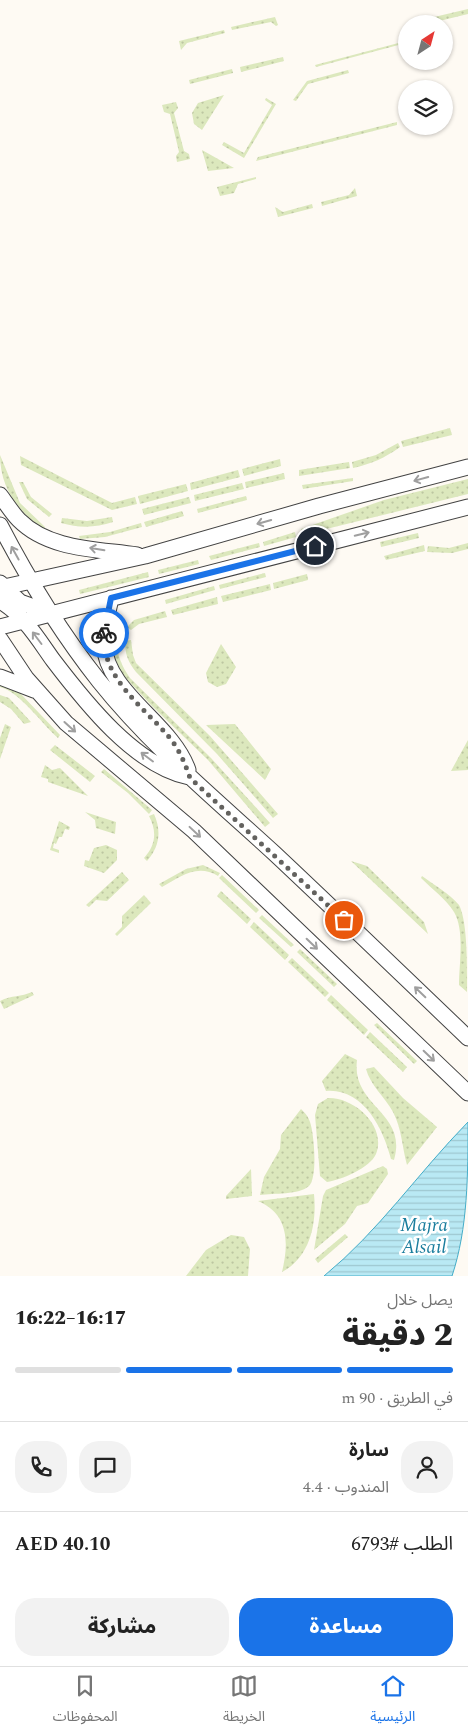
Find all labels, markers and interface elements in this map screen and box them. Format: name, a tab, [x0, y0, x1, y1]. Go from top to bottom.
north arrow	[398, 15, 452, 70]
map controls	[398, 15, 453, 135]
button: layers	[398, 80, 453, 135]
one-way arrow	[413, 475, 429, 485]
one-way arrow	[256, 518, 272, 528]
pin	[294, 525, 336, 567]
one-way arrow	[353, 529, 369, 539]
icon: home	[301, 532, 329, 560]
one-way arrow	[90, 544, 106, 554]
one-way arrow	[10, 546, 20, 561]
courier	[79, 608, 129, 658]
icon: bike	[90, 619, 118, 647]
one-way arrow	[32, 631, 42, 645]
one-way arrow	[64, 721, 77, 733]
one-way arrow	[140, 752, 154, 762]
one-way arrow	[188, 826, 201, 838]
pin	[323, 899, 365, 941]
icon: bag	[330, 906, 358, 934]
one-way arrow	[306, 938, 318, 950]
one-way arrow	[414, 986, 426, 998]
one-way arrow	[423, 1050, 436, 1062]
water label: Majra Alsail	[400, 1211, 448, 1262]
text: يصل خلال	[387, 1288, 453, 1312]
text: 16:17–16:22	[15, 1304, 126, 1333]
text: 2 دقيقة	[342, 1311, 453, 1360]
text: في الطريق · 90 m	[341, 1386, 453, 1410]
text: سارة	[349, 1436, 389, 1465]
button: phone	[15, 1441, 67, 1493]
button: chat	[79, 1441, 131, 1493]
button: person	[401, 1441, 453, 1493]
text: المندوب · 4.4	[303, 1475, 389, 1499]
text: AED 40.10	[15, 1530, 110, 1559]
text: الطلب #6793	[351, 1530, 453, 1559]
button: مشاركة	[15, 1598, 229, 1656]
button: مساعدة	[239, 1598, 453, 1656]
tab: المحفوظات	[53, 1672, 118, 1731]
tab: الخريطة	[223, 1672, 265, 1731]
tab: الرئيسية	[370, 1672, 415, 1731]

